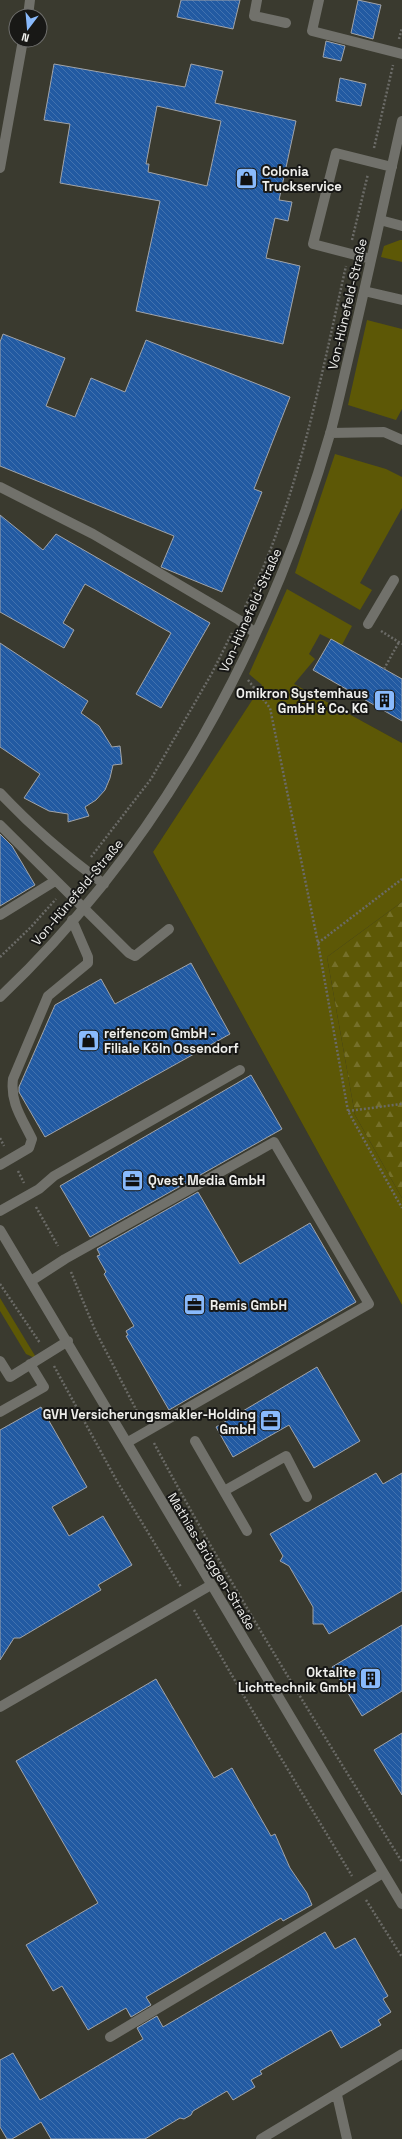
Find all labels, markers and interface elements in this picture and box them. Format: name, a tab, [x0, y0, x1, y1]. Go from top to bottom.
north arrow	[8, 8, 48, 48]
text: N	[20, 30, 31, 45]
place label: Colonia Truckservice	[262, 163, 342, 195]
shop icon: Colonia Truckservice	[234, 165, 260, 191]
street label: Von-Hünefeld-Straße	[324, 237, 371, 371]
street label: Von-Hünefeld-Straße	[215, 546, 285, 675]
place label: Omikron Systemhaus GmbH & Co. KG	[236, 685, 368, 717]
building icon: Omikron Systemhaus GmbH & Co. KG	[371, 687, 397, 713]
street label: Von-Hünefeld-Straße	[28, 836, 127, 949]
place label: reifencom GmbH - Filiale Köln Ossendorf	[104, 1025, 239, 1057]
shop icon: reifencom GmbH - Filiale Köln Ossendorf	[75, 1027, 101, 1053]
office icon: Qvest Media GmbH	[119, 1167, 145, 1193]
place label: Qvest Media GmbH	[148, 1172, 265, 1189]
office icon: Remis GmbH	[182, 1292, 208, 1318]
place label: Remis GmbH	[210, 1297, 287, 1314]
place label: GVH Versicherungsmakler-Holding GmbH	[43, 1406, 256, 1438]
office icon: GVH Versicherungsmakler-Holding GmbH	[258, 1408, 284, 1434]
street label: Mathias-Brüggen-Straße	[164, 1489, 259, 1633]
place label: Oktalite Lichttechnik GmbH	[238, 1664, 356, 1696]
building icon: Oktalite Lichttechnik GmbH	[358, 1666, 384, 1692]

